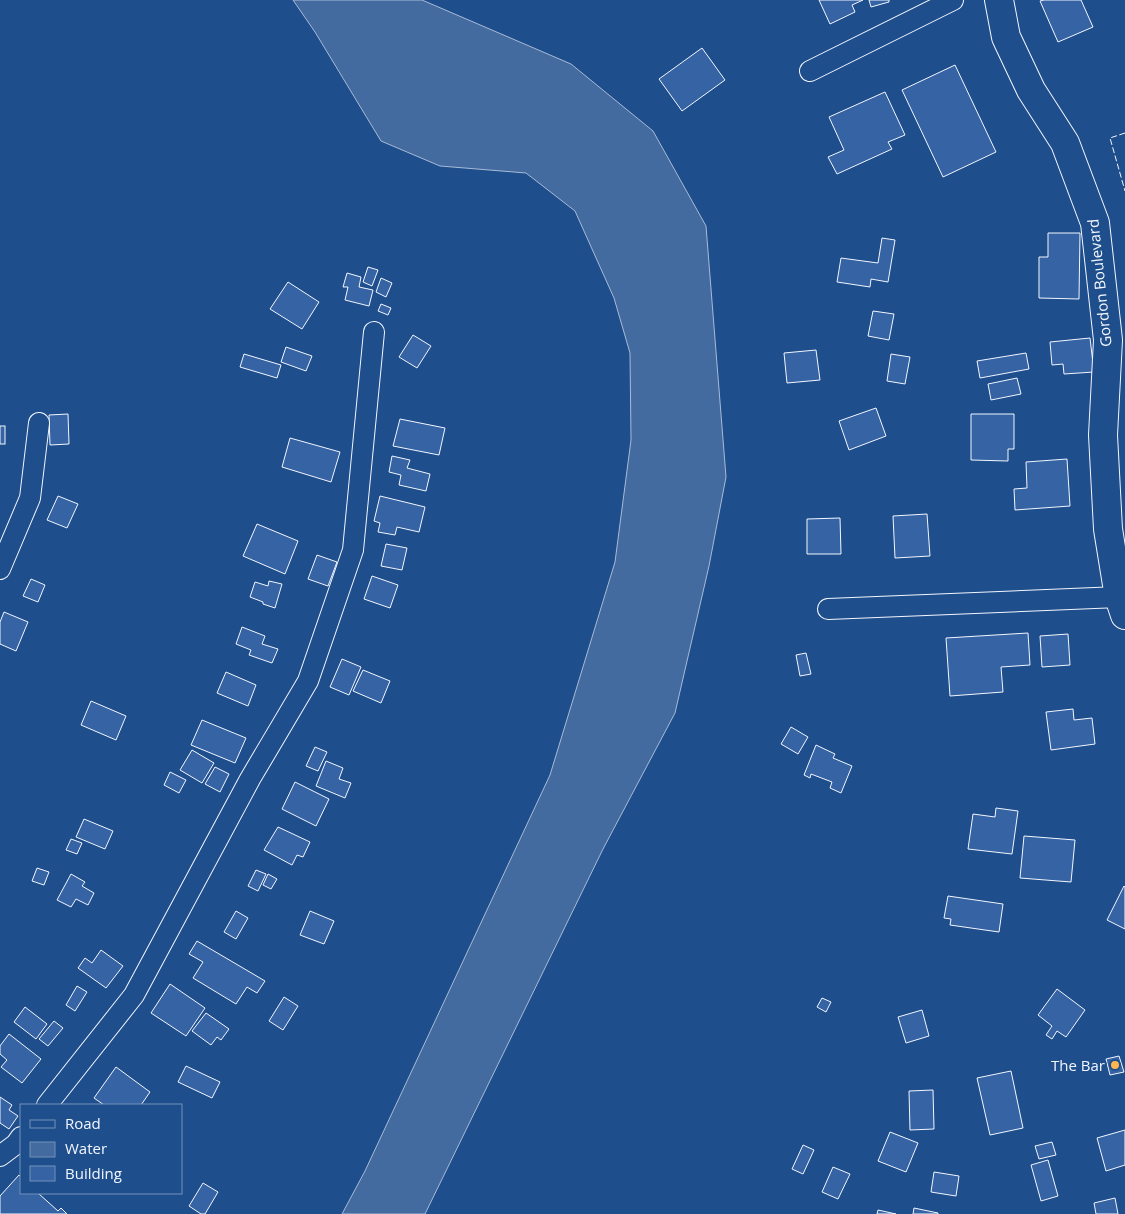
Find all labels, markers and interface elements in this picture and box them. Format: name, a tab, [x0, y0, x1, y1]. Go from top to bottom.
street label: Gordon Boulevard	[1082, 218, 1116, 348]
place label: The Bar	[1051, 1055, 1105, 1075]
marker: The Bar	[1109, 1059, 1121, 1071]
legend	[20, 1104, 182, 1194]
text: Road	[65, 1113, 101, 1133]
text: Water	[65, 1138, 107, 1158]
text: Building	[65, 1163, 122, 1183]

